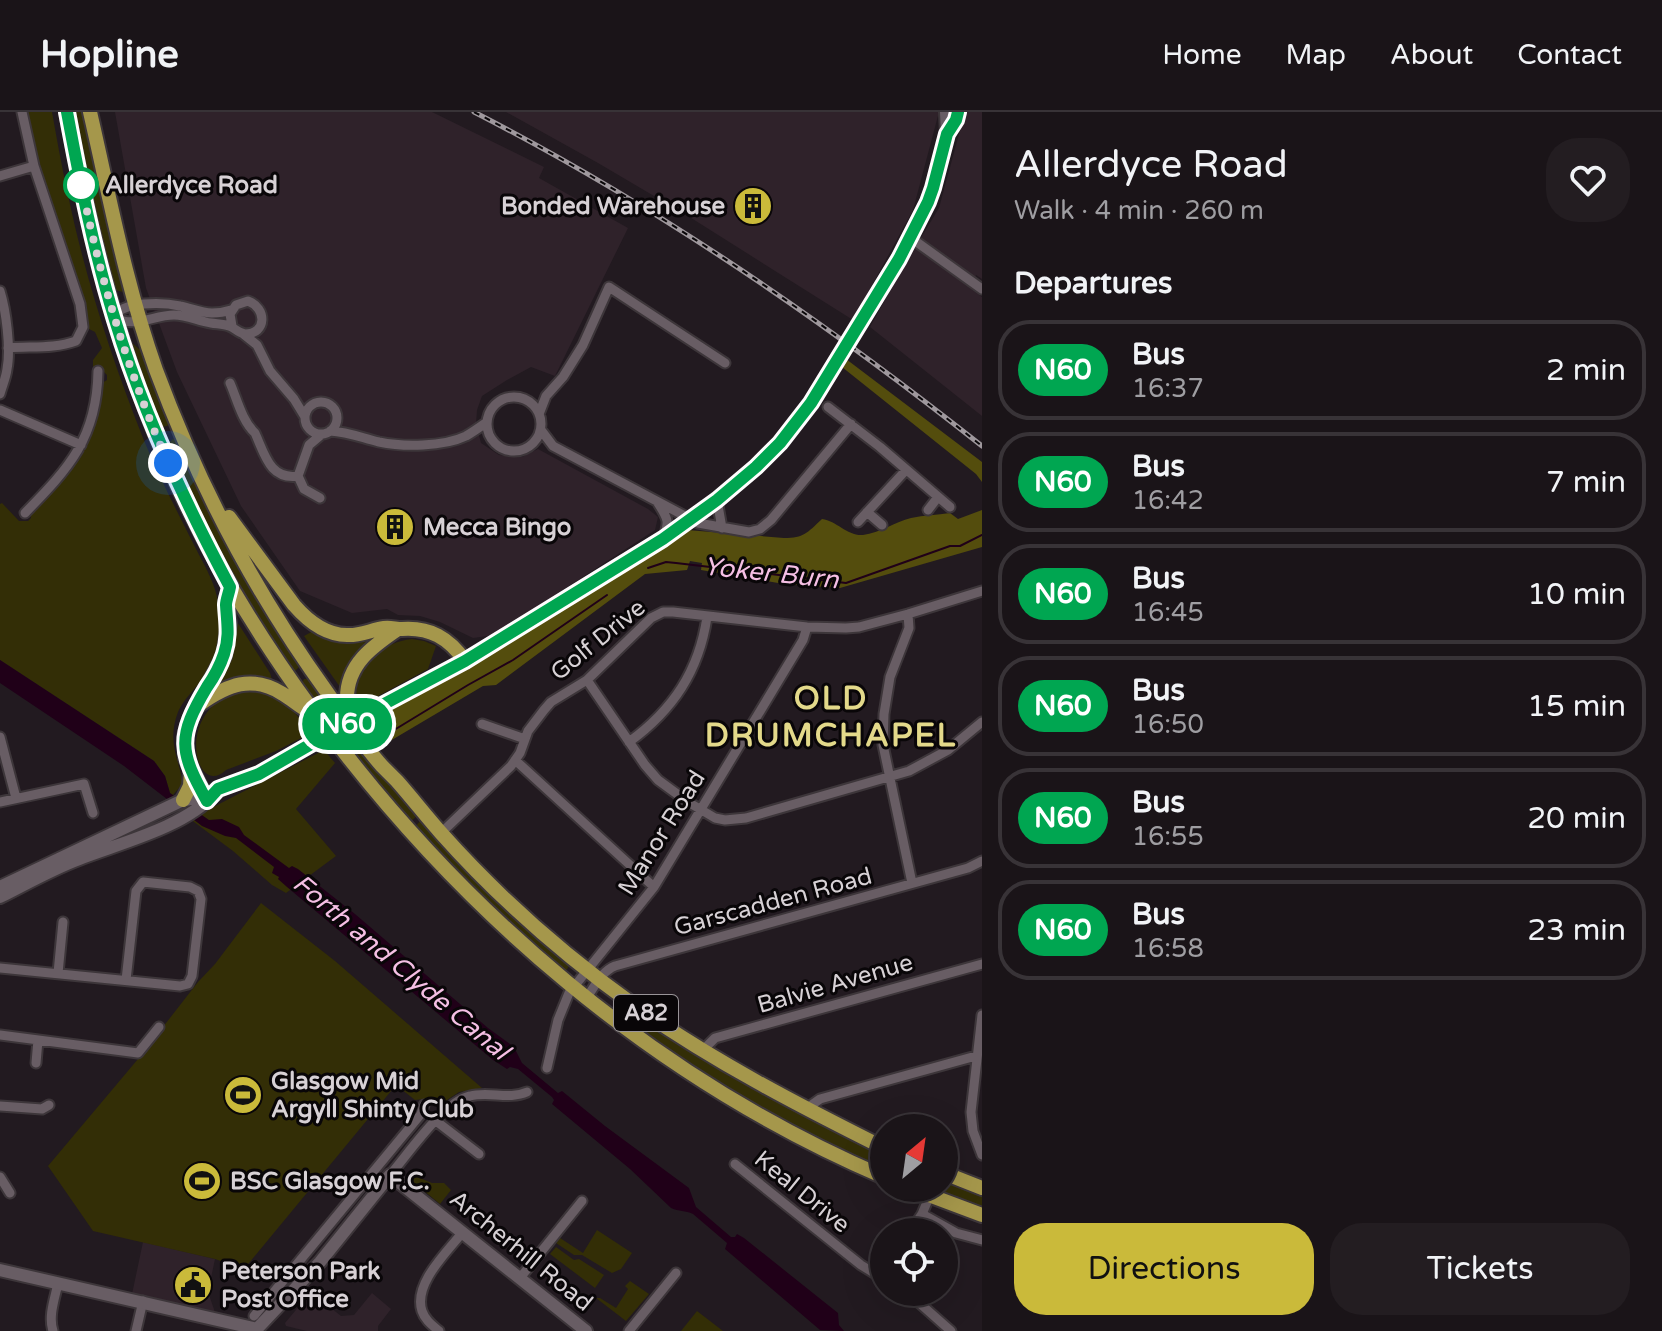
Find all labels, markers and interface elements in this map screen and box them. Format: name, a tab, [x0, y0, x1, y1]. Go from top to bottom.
text: Hopline	[40, 32, 179, 78]
text: Home	[1162, 38, 1242, 72]
text: Map	[1286, 38, 1346, 72]
text: About	[1390, 38, 1473, 72]
text: Contact	[1517, 38, 1622, 72]
button: heart	[1546, 138, 1630, 222]
text: Allerdyce Road	[1014, 142, 1288, 188]
marker: Allerdyce Road	[64, 168, 98, 202]
place label: Allerdyce Road	[105, 171, 278, 200]
building icon: Bonded Warehouse	[732, 185, 774, 227]
place label: Bonded Warehouse	[501, 192, 725, 221]
text: Walk · 4 min · 260 m	[1014, 195, 1264, 226]
text: Departures	[1014, 265, 1172, 302]
text: Bus	[1132, 336, 1185, 373]
text: 2 min	[1546, 352, 1626, 389]
text: N60	[1034, 353, 1092, 387]
text: 16:37	[1132, 373, 1204, 404]
your location	[148, 443, 188, 483]
text: Bus	[1132, 448, 1185, 485]
text: 7 min	[1546, 464, 1626, 501]
text: N60	[1034, 465, 1092, 499]
text: 16:42	[1132, 485, 1204, 516]
building icon: Mecca Bingo	[374, 506, 416, 548]
place label: Mecca Bingo	[423, 513, 571, 542]
water label: Yoker Burn	[702, 551, 841, 596]
text: Bus	[1132, 560, 1185, 597]
text: 10 min	[1527, 576, 1626, 613]
text: N60	[1034, 577, 1092, 611]
street label: Golf Drive	[545, 593, 651, 687]
text: 16:45	[1132, 597, 1204, 628]
text: Bus	[1132, 672, 1185, 709]
district label: OLD DRUMCHAPEL	[705, 680, 957, 755]
text: 15 min	[1527, 688, 1626, 725]
text: N60	[1034, 689, 1092, 723]
line badge: N60	[301, 698, 393, 750]
text: N60	[318, 707, 376, 741]
text: 16:50	[1132, 709, 1204, 740]
street label: Manor Road	[612, 765, 712, 901]
text: Bus	[1132, 784, 1185, 821]
text: 20 min	[1527, 800, 1626, 837]
text: N60	[1034, 801, 1092, 835]
text: 16:55	[1132, 821, 1204, 852]
street label: Garscadden Road	[671, 862, 875, 942]
water label: Forth and Clyde Canal	[287, 868, 518, 1069]
text: Bus	[1132, 896, 1185, 933]
text: 23 min	[1527, 912, 1626, 949]
text: N60	[1034, 913, 1092, 947]
text: 16:58	[1132, 933, 1204, 964]
street label: Balvie Avenue	[754, 948, 916, 1020]
road number: A82	[614, 995, 678, 1031]
place label: Glasgow Mid Argyll Shinty Club	[271, 1067, 474, 1124]
sports icon: Glasgow Mid Argyll Shinty Club	[222, 1074, 264, 1116]
north arrow	[870, 1114, 958, 1202]
map controls	[870, 1114, 958, 1306]
street label: Keal Drive	[748, 1145, 856, 1239]
sports icon: BSC Glasgow F.C.	[181, 1160, 223, 1202]
place label: BSC Glasgow F.C.	[230, 1167, 430, 1196]
street label: Archerhill Road	[444, 1184, 598, 1318]
button: locate	[870, 1218, 958, 1306]
button: Directions	[1014, 1223, 1314, 1315]
button: Tickets	[1330, 1223, 1630, 1315]
place label: Peterson Park Post Office	[221, 1257, 380, 1314]
public building icon: Peterson Park Post Office	[172, 1264, 214, 1306]

